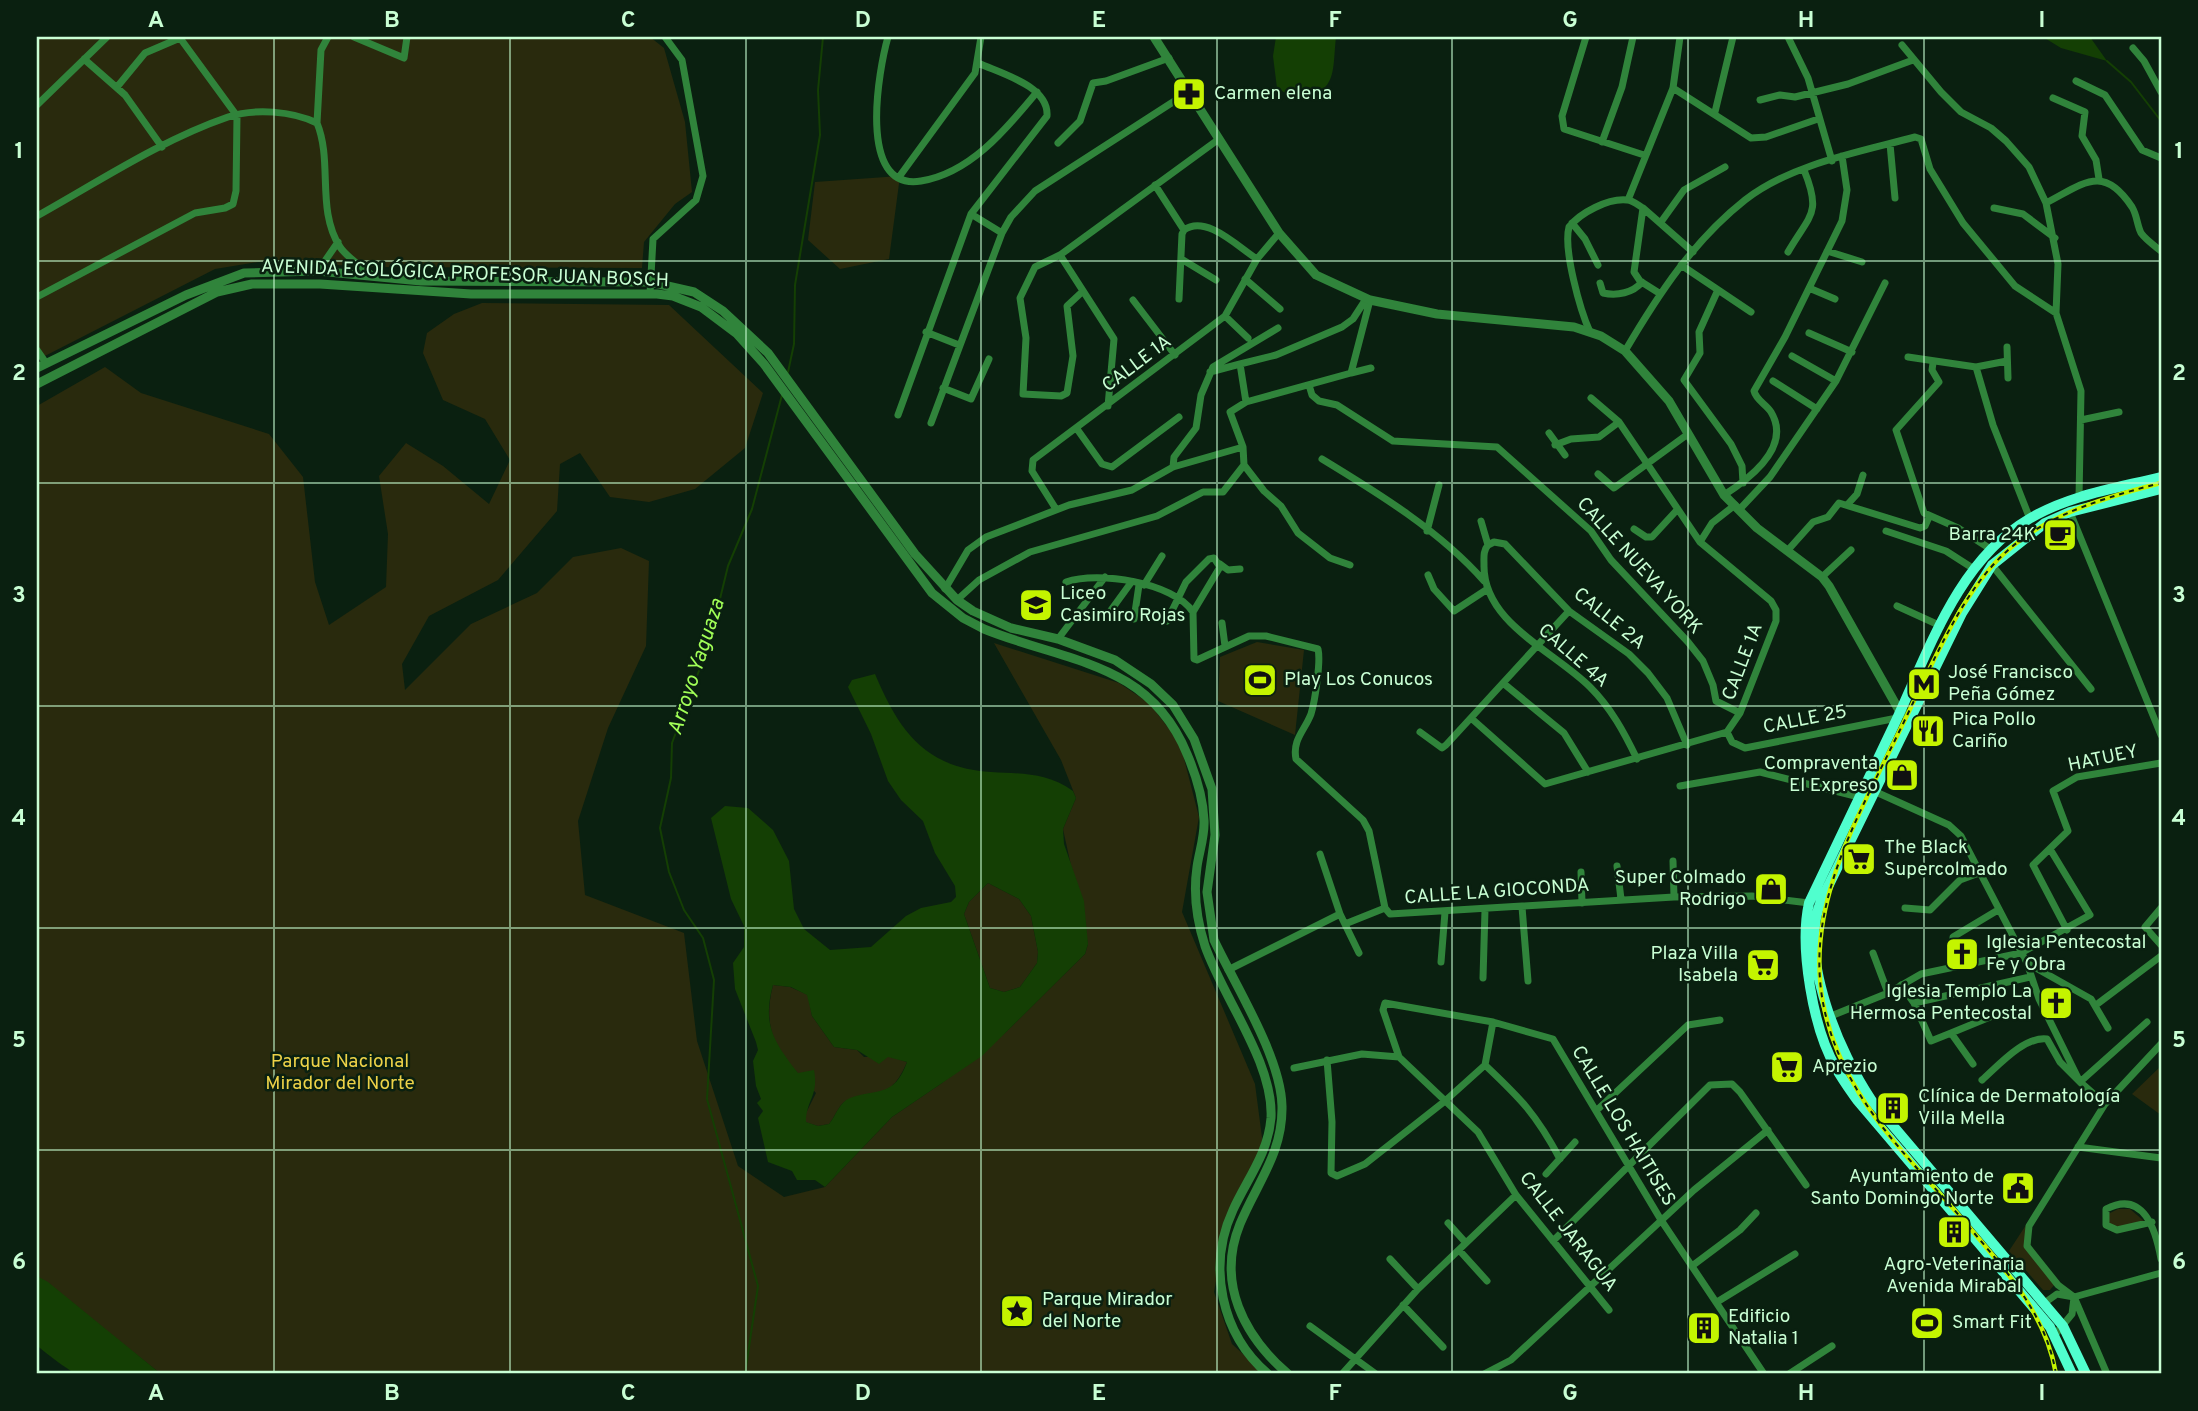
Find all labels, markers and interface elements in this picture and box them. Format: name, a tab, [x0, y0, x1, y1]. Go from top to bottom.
text: A	[148, 7, 164, 36]
text: B	[384, 7, 400, 36]
text: C	[621, 7, 635, 36]
text: D	[855, 7, 871, 36]
text: E	[1092, 7, 1106, 36]
text: F	[1328, 7, 1342, 36]
text: G	[1562, 7, 1578, 36]
text: H	[1798, 7, 1814, 36]
text: I	[2039, 7, 2045, 36]
pharmacy icon: Carmen elena	[1170, 75, 1208, 113]
place label: Carmen elena	[1214, 82, 1332, 106]
text: 1	[14, 138, 24, 167]
text: 1	[2174, 138, 2184, 167]
street label: AVENIDA ECOLÓGICA PROFESOR JUAN BOSCH	[261, 254, 669, 293]
street label: CALLE 1A	[1097, 330, 1177, 398]
text: 2	[12, 360, 26, 389]
text: 2	[2172, 360, 2186, 389]
street label: CALLE NUEVA YORK	[1571, 492, 1707, 640]
cafe icon: Barra 24K	[2041, 516, 2079, 554]
place label: Barra 24K	[1949, 523, 2036, 547]
text: 3	[12, 582, 26, 611]
place label: Liceo Casimiro Rojas	[1060, 582, 1185, 628]
text: 3	[2172, 582, 2186, 611]
street label: CALLE 2A	[1568, 583, 1650, 655]
school or university icon: Liceo Casimiro Rojas	[1017, 586, 1055, 624]
water label: Arroyo Yaguaza	[662, 595, 732, 739]
street label: CALLE 4A	[1533, 619, 1613, 693]
street label: CALLE 1A	[1717, 620, 1769, 704]
sports icon: Play Los Conucos	[1241, 661, 1279, 699]
place label: José Francisco Peña Gómez	[1948, 661, 2073, 707]
metro station icon: José Francisco Peña Gómez	[1905, 665, 1943, 703]
place label: Play Los Conucos	[1284, 668, 1433, 692]
street label: CALLE 25	[1761, 700, 1849, 740]
place label: Pica Pollo Cariño	[1952, 708, 2036, 754]
restaurant icon: Pica Pollo Cariño	[1909, 712, 1947, 750]
street label: HATUEY	[2066, 740, 2140, 778]
place label: Compraventa El Expreso	[1764, 752, 1878, 798]
shop icon: Compraventa El Expreso	[1883, 756, 1921, 794]
text: 4	[12, 805, 26, 834]
text: 4	[2172, 805, 2186, 834]
place label: The Black Supercolmado	[1884, 836, 2008, 882]
supermarket icon: The Black Supercolmado	[1840, 840, 1878, 878]
place label: Super Colmado Rodrigo	[1615, 866, 1746, 912]
shop icon: Super Colmado Rodrigo	[1752, 870, 1790, 908]
street label: CALLE LA GIOCONDA	[1404, 874, 1590, 910]
place label: Iglesia Pentecostal Fe y Obra	[1986, 931, 2146, 977]
church icon: Iglesia Pentecostal Fe y Obra	[1943, 935, 1981, 973]
place label: Plaza Villa Isabela	[1651, 942, 1738, 988]
supermarket icon: Plaza Villa Isabela	[1744, 946, 1782, 984]
place label: Iglesia Templo La Hermosa Pentecostal	[1850, 980, 2032, 1026]
church icon: Iglesia Templo La Hermosa Pentecostal	[2037, 984, 2075, 1022]
text: 5	[12, 1027, 26, 1056]
text: 5	[2172, 1027, 2186, 1056]
street label: CALLE LOS HAITISES	[1566, 1041, 1680, 1211]
supermarket icon: Aprezio	[1768, 1048, 1806, 1086]
park label: Parque Nacional Mirador del Norte	[265, 1050, 415, 1096]
place label: Aprezio	[1812, 1055, 1878, 1079]
place label: Clínica de Dermatología Villa Mella	[1918, 1085, 2120, 1131]
building icon: Clínica de Dermatología Villa Mella	[1874, 1089, 1912, 1127]
place label: Ayuntamiento de Santo Domingo Norte	[1810, 1165, 1994, 1211]
street label: CALLE JARAGUA	[1514, 1167, 1622, 1297]
public building icon: Ayuntamiento de Santo Domingo Norte	[1999, 1169, 2037, 1207]
building icon: Agro-Veterinaria Avenida Mirabal	[1935, 1213, 1973, 1251]
text: 6	[12, 1249, 26, 1278]
text: 6	[2172, 1249, 2186, 1278]
place label: Agro-Veterinaria Avenida Mirabal	[1883, 1253, 2025, 1299]
place label: Parque Mirador del Norte	[1042, 1288, 1173, 1334]
place icon: Parque Mirador del Norte	[998, 1292, 1036, 1330]
sports icon: Smart Fit	[1908, 1304, 1946, 1342]
place label: Edificio Natalia 1	[1728, 1305, 1799, 1351]
building icon: Edificio Natalia 1	[1685, 1309, 1723, 1347]
place label: Smart Fit	[1952, 1311, 2032, 1335]
text: A	[148, 1380, 164, 1409]
text: B	[384, 1380, 400, 1409]
text: C	[621, 1380, 635, 1409]
text: D	[855, 1380, 871, 1409]
text: E	[1092, 1380, 1106, 1409]
text: F	[1328, 1380, 1342, 1409]
text: G	[1562, 1380, 1578, 1409]
text: H	[1798, 1380, 1814, 1409]
text: I	[2039, 1380, 2045, 1409]

